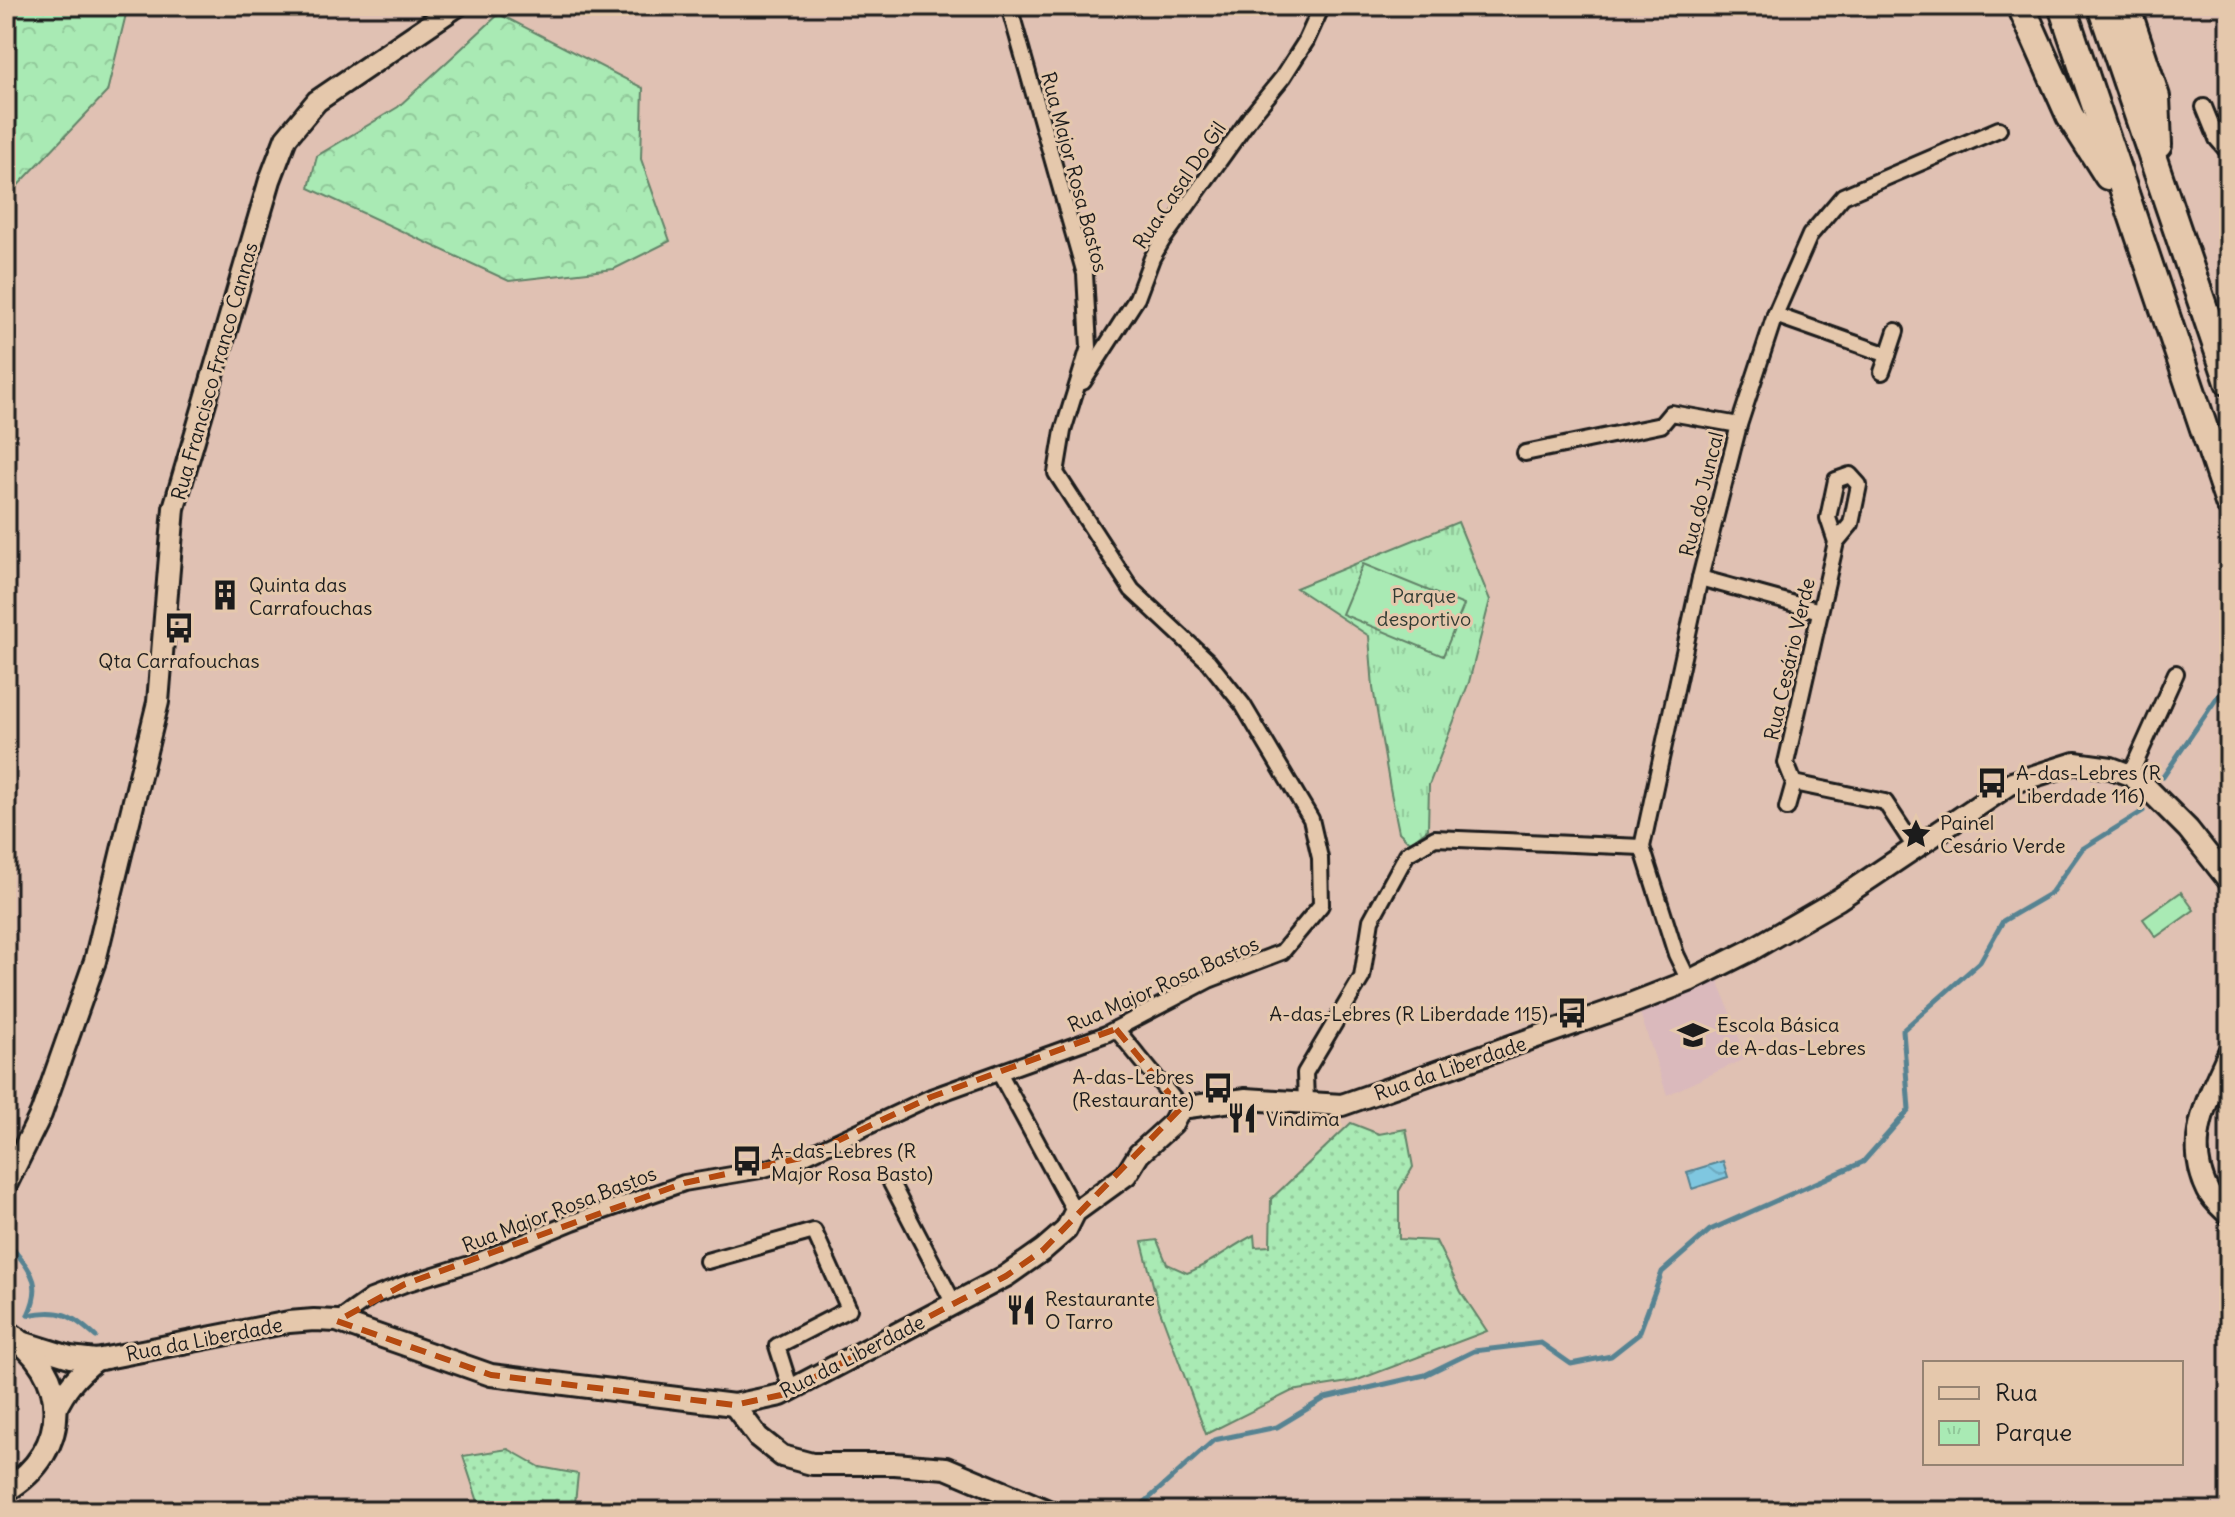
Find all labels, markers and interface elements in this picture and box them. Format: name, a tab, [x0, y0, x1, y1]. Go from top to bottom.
street label: Rua Major Rosa Bastos	[1036, 69, 1114, 275]
street label: Rua Casal Do Gil	[1127, 117, 1231, 253]
street label: Rua Francisco Franco Cannas	[165, 239, 263, 503]
street label: Rua do Juncal	[1673, 429, 1729, 559]
place label: Quinta das Carrafouchas	[249, 572, 372, 620]
street label: Rua Cesário Verde	[1758, 575, 1820, 743]
building icon: Quinta das Carrafouchas	[208, 578, 242, 612]
park label: Parque desportivo	[1377, 583, 1471, 631]
bus stop icon: Qta Carrafouchas	[162, 611, 196, 645]
place label: Qta Carrafouchas	[98, 648, 260, 673]
place label: A-das-Lebres (R Liberdade 116)	[2016, 760, 2161, 808]
bus stop icon: A-das-Lebres (R Liberdade 116)	[1975, 766, 2009, 800]
place label: Painel Cesário Verde	[1940, 810, 2065, 858]
place icon: Painel Cesário Verde	[1899, 817, 1933, 851]
street label: Rua Major Rosa Bastos	[1064, 931, 1262, 1037]
bus stop icon: A-das-Lebres (R Liberdade 115)	[1555, 996, 1589, 1030]
place label: A-das-Lebres (R Liberdade 115)	[1269, 1001, 1548, 1026]
place label: Escola Básica de A-das-Lebres	[1717, 1012, 1866, 1060]
school or university icon: Escola Básica de A-das-Lebres	[1676, 1018, 1710, 1052]
street label: Rua da Liberdade	[1371, 1030, 1529, 1106]
place label: A-das-Lebres (Restaurante)	[1072, 1064, 1194, 1112]
bus stop icon: A-das-Lebres (Restaurante)	[1201, 1071, 1235, 1105]
restaurant icon: Vindima	[1225, 1101, 1259, 1135]
place label: Vindima	[1266, 1106, 1340, 1131]
place label: A-das-Lebres (R Major Rosa Basto)	[771, 1138, 933, 1186]
bus stop icon: A-das-Lebres (R Major Rosa Basto)	[730, 1144, 764, 1178]
street label: Rua Major Rosa Bastos	[458, 1160, 660, 1258]
place label: Restaurante O Tarro	[1045, 1286, 1155, 1334]
restaurant icon: Restaurante O Tarro	[1004, 1293, 1038, 1327]
street label: Rua da Liberdade	[775, 1309, 929, 1403]
street label: Rua da Liberdade	[124, 1312, 284, 1366]
legend	[1923, 1361, 2183, 1465]
text: Rua	[1995, 1377, 2038, 1407]
text: Parque	[1995, 1417, 2072, 1447]

